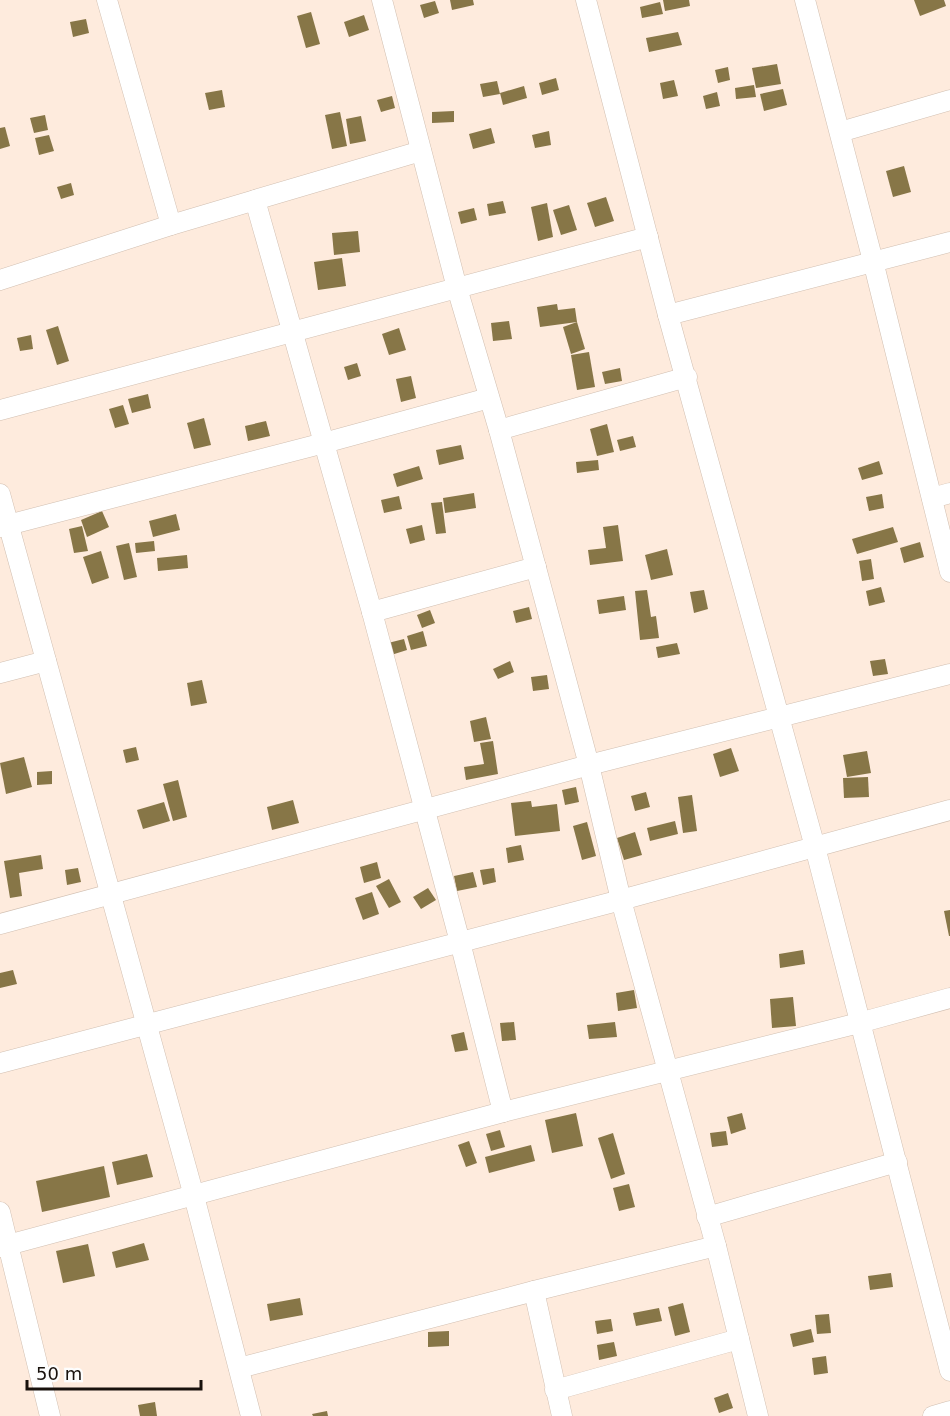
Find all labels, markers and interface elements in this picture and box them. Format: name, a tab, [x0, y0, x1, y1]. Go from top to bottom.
scale bar	[27, 1353, 201, 1391]
text: 50 m	[36, 1363, 82, 1384]

